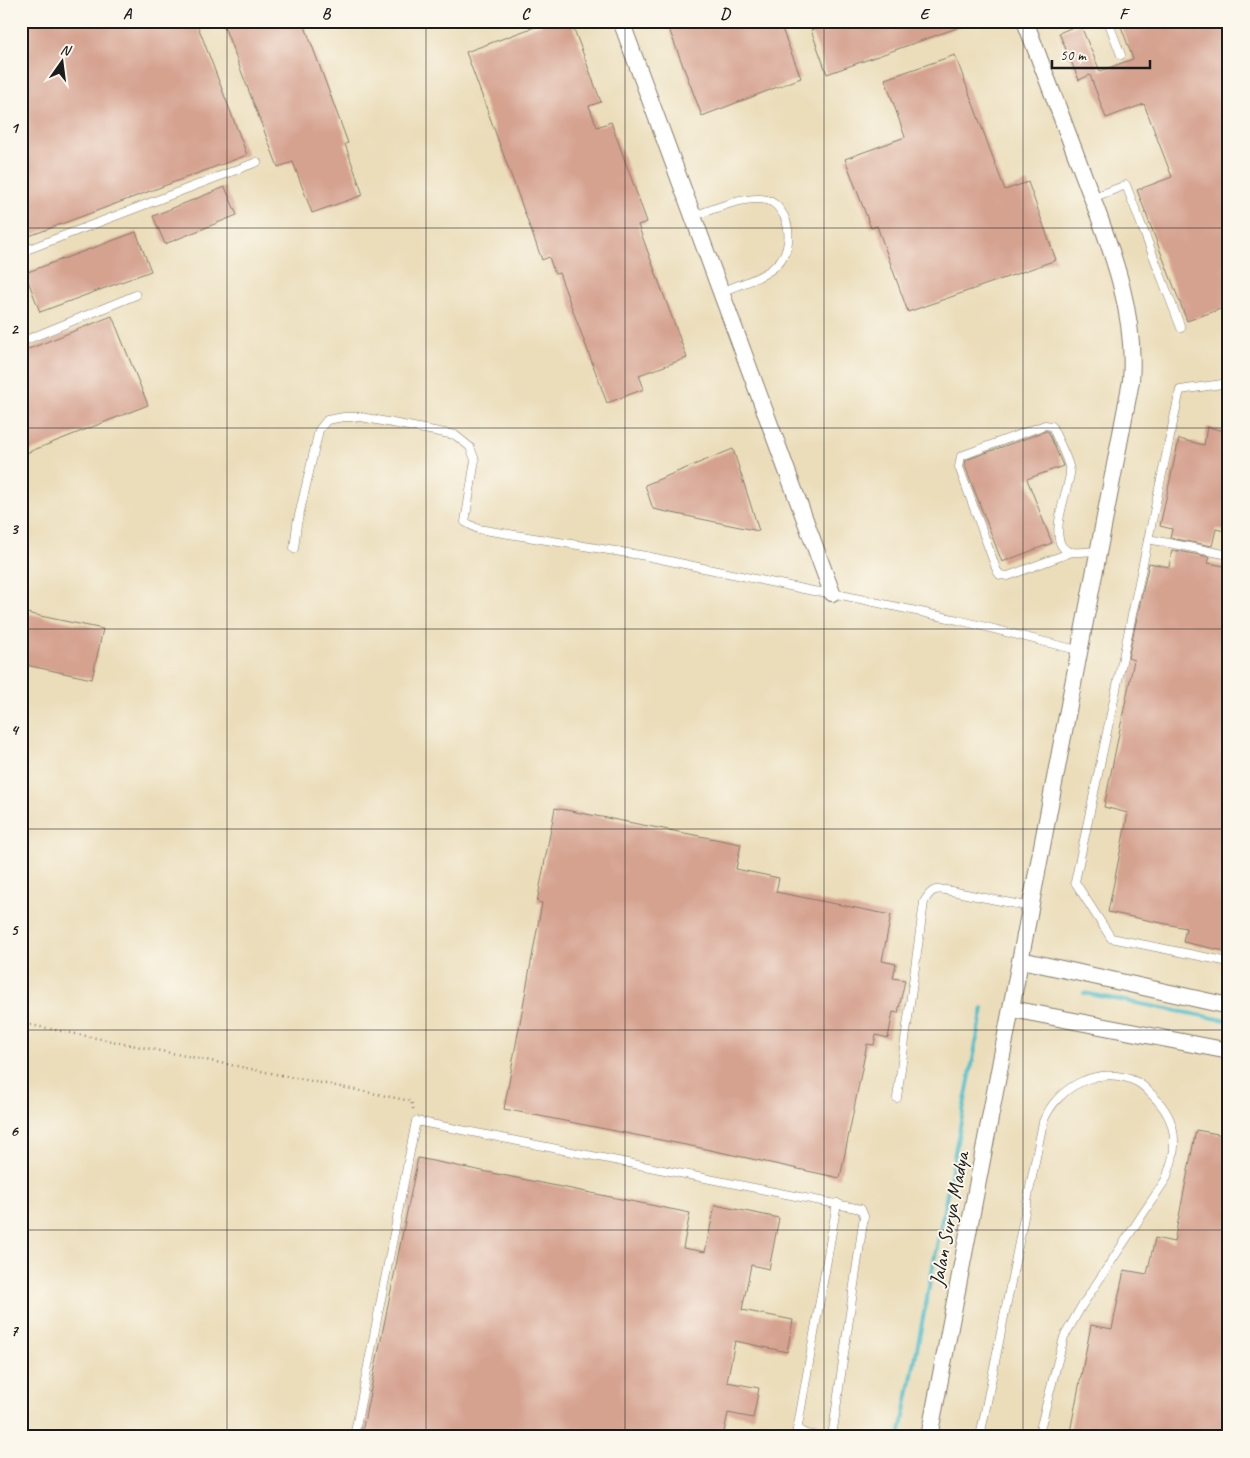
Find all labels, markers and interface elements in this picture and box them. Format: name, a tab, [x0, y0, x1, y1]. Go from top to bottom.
text: A	[123, 4, 133, 24]
text: B	[322, 4, 332, 24]
text: C	[521, 4, 531, 24]
text: D	[720, 4, 731, 24]
text: E	[920, 4, 931, 24]
text: F	[1119, 4, 1130, 24]
north arrow	[38, 38, 88, 88]
scale bar	[1052, 38, 1150, 70]
text: N	[59, 41, 74, 60]
text: 50 m	[1060, 46, 1087, 65]
text: 1	[10, 118, 19, 138]
text: 2	[10, 319, 19, 339]
text: 3	[10, 519, 19, 539]
text: 4	[10, 720, 19, 740]
text: 5	[11, 920, 20, 940]
text: 6	[10, 1121, 19, 1141]
street label: Jalan Surya Madya	[923, 1147, 975, 1289]
text: 7	[10, 1321, 19, 1341]

